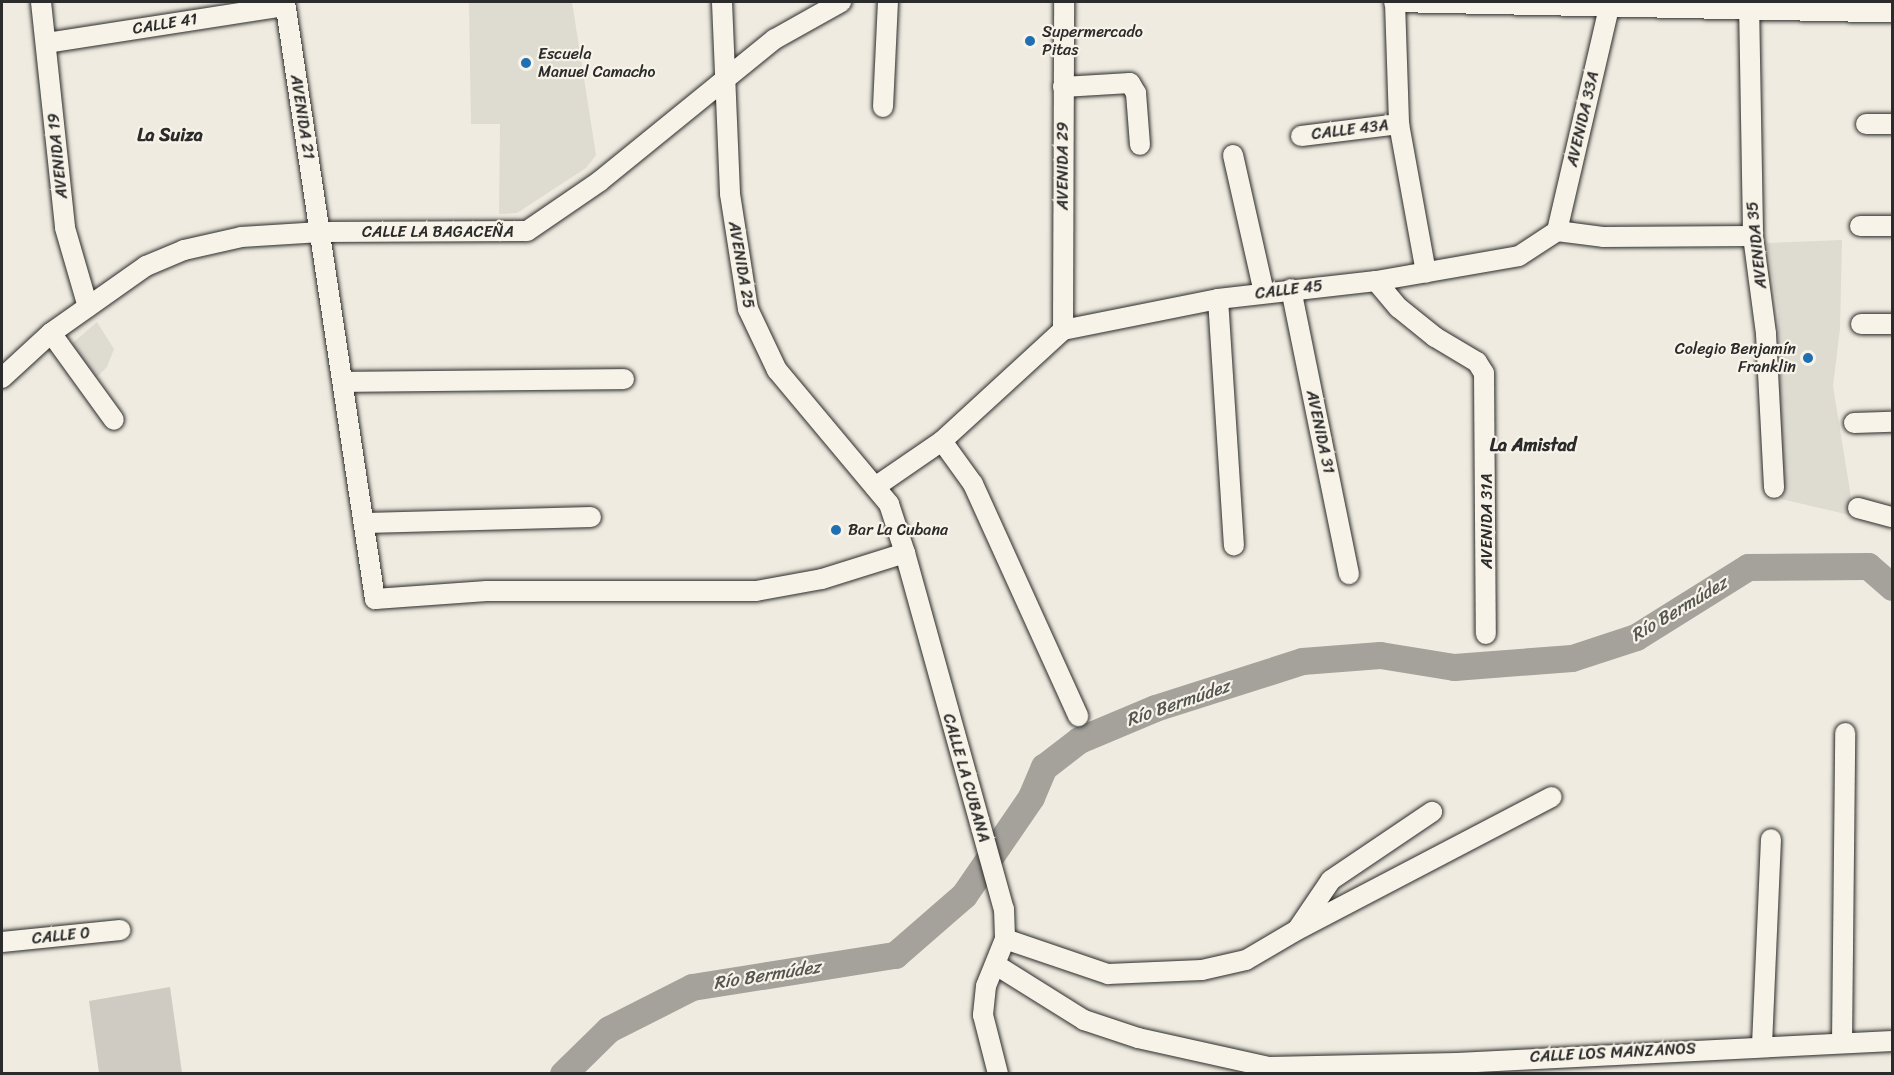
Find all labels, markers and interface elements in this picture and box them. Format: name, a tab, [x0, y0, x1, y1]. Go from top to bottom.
street label: CALLE 41	[131, 9, 199, 39]
place label: Supermercado Pitas	[1042, 22, 1143, 60]
marker: Supermercado Pitas	[1023, 34, 1037, 48]
place label: Escuela Manuel Camacho	[538, 44, 655, 82]
marker: Escuela Manuel Camacho	[519, 56, 533, 70]
street label: AVENIDA 33A	[1563, 69, 1603, 169]
street label: AVENIDA 21	[286, 73, 318, 161]
street label: AVENIDA 19	[44, 112, 72, 200]
street label: CALLE 43A	[1310, 116, 1390, 144]
street label: AVENIDA 29	[1053, 122, 1073, 210]
district label: La Suiza	[137, 124, 203, 146]
street label: AVENIDA 35	[1743, 200, 1771, 290]
street label: AVENIDA 25	[724, 220, 758, 310]
street label: CALLE LA BAGACEÑA	[362, 222, 514, 242]
street label: CALLE 45	[1254, 276, 1324, 304]
place label: Colegio Benjamín Franklin	[1675, 339, 1796, 377]
marker: Colegio Benjamín Franklin	[1801, 351, 1815, 365]
street label: AVENIDA 31	[1302, 388, 1338, 476]
district label: La Amistad	[1490, 434, 1576, 456]
street label: AVENIDA 31A	[1477, 473, 1497, 569]
place label: Bar La Cubana	[848, 520, 948, 540]
marker: Bar La Cubana	[829, 523, 843, 537]
water label: Río Bermúdez	[1627, 572, 1731, 646]
water label: Río Bermúdez	[1123, 675, 1233, 731]
street label: CALLE LA CUBANA	[938, 711, 994, 845]
street label: CALLE 0	[31, 923, 91, 949]
water label: Río Bermúdez	[712, 956, 822, 994]
street label: CALLE LOS MANZANOS	[1530, 1039, 1696, 1067]

